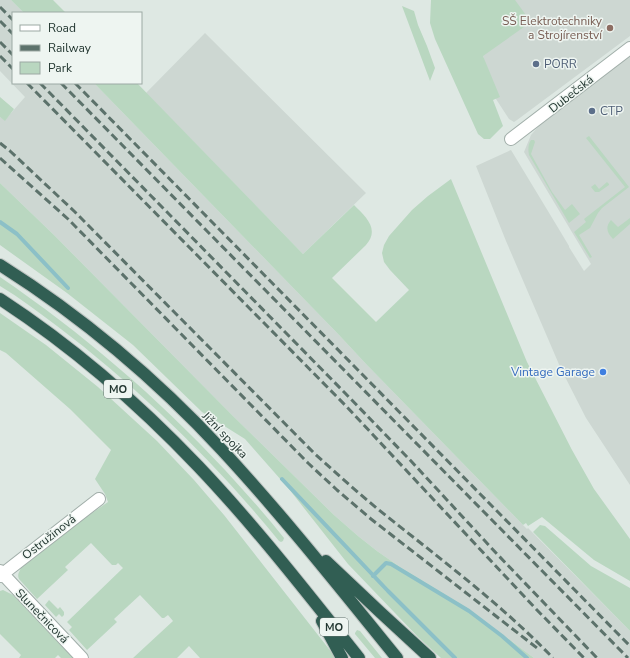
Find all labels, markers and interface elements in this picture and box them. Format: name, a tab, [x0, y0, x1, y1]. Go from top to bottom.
legend	[12, 12, 142, 84]
place label: SŠ Elektrotechniky a Strojírenství	[502, 13, 603, 43]
text: Road	[48, 20, 76, 36]
marker: SŠ Elektrotechniky a Strojírenství	[605, 23, 615, 33]
text: Railway	[48, 40, 92, 56]
place label: PORR	[544, 56, 577, 72]
marker: PORR	[531, 59, 541, 69]
text: Park	[48, 60, 73, 76]
street label: Dubečská	[545, 71, 597, 117]
place label: CTP	[600, 103, 623, 119]
marker: CTP	[587, 106, 597, 116]
place label: Vintage Garage	[510, 364, 595, 380]
marker: Vintage Garage	[598, 367, 608, 377]
road number: MO	[104, 380, 132, 398]
street label: Jižní spojka	[198, 407, 251, 462]
street label: Ostružinová	[19, 511, 79, 563]
street label: Slunečnicová	[12, 585, 72, 647]
road number: MO	[320, 618, 348, 636]

